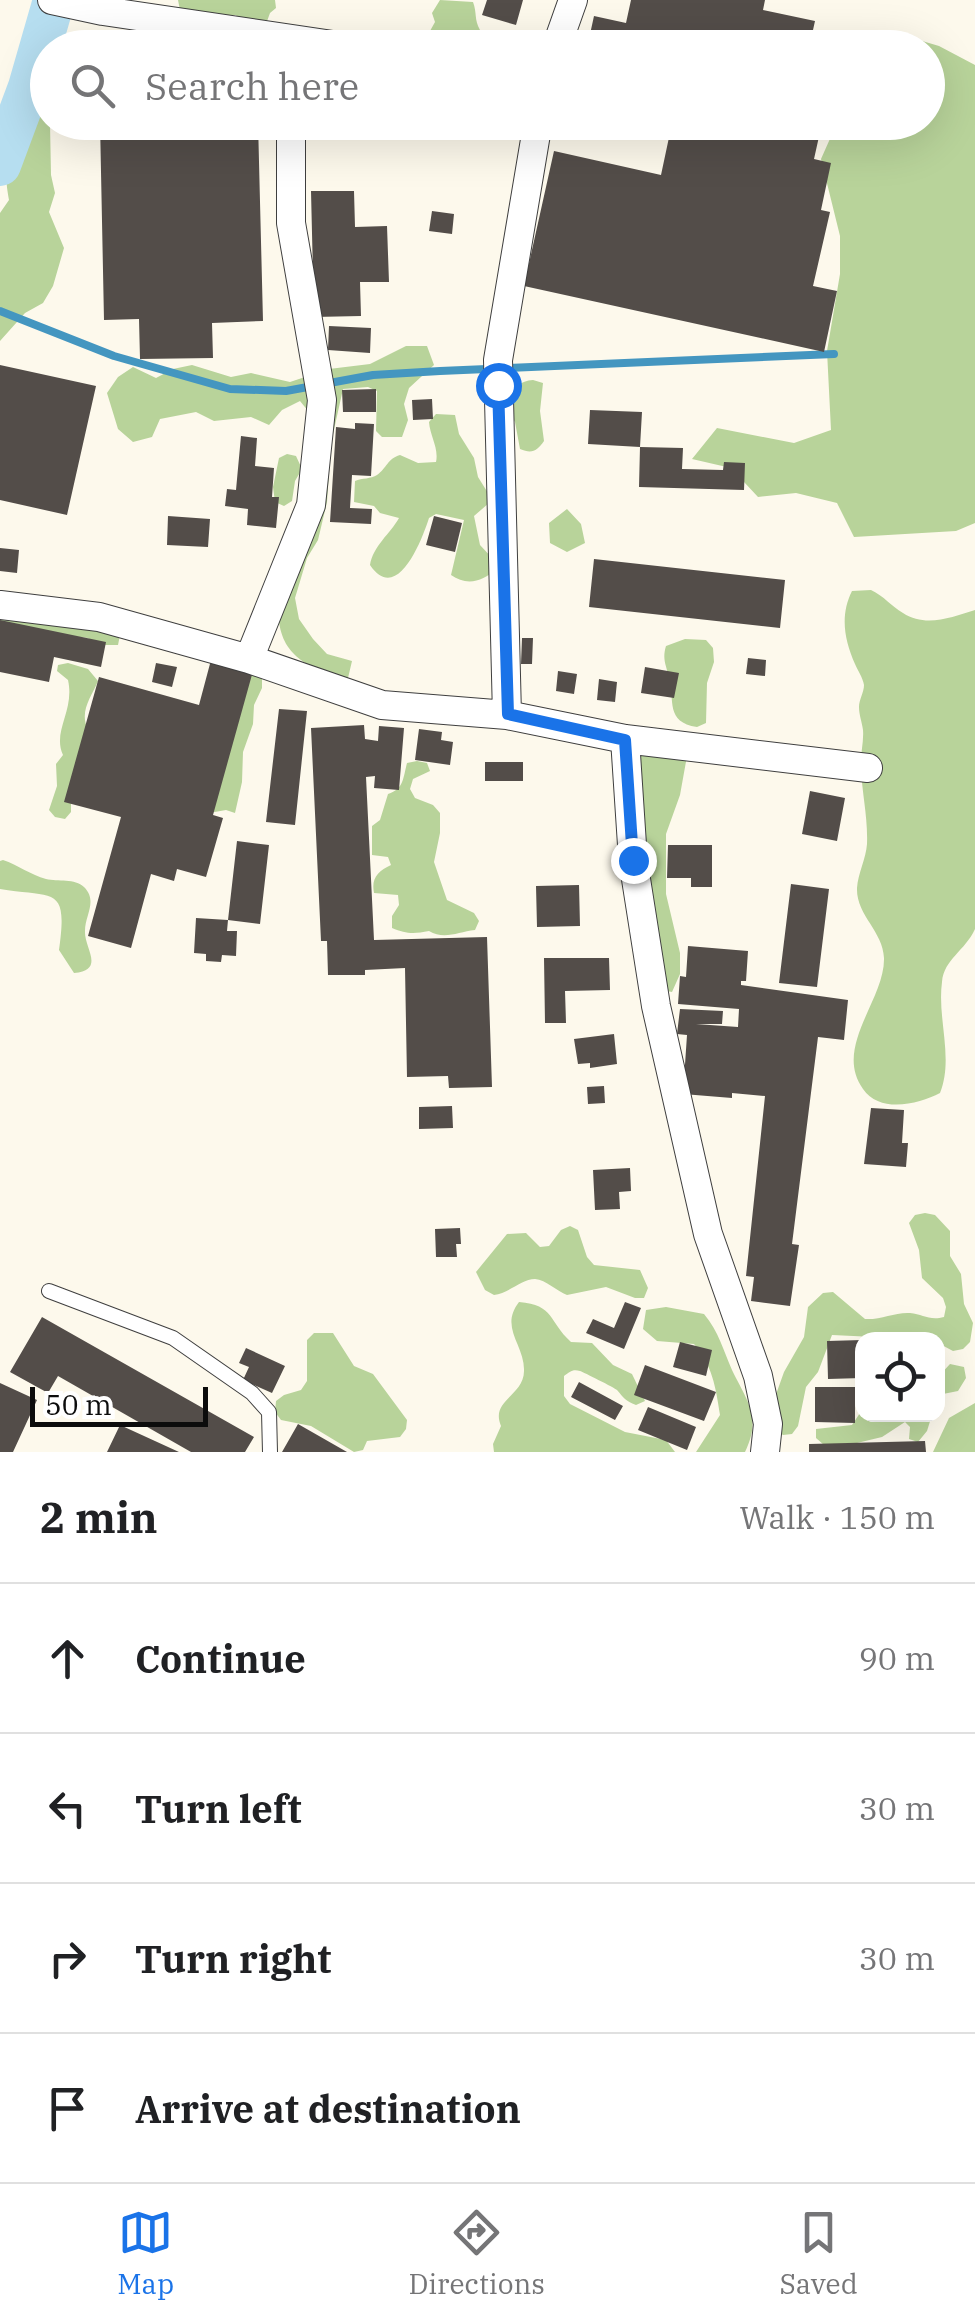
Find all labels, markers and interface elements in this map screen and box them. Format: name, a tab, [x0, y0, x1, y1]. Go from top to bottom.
search box	[30, 30, 945, 140]
icon: search	[65, 58, 120, 113]
text: Search here	[145, 61, 359, 110]
route start	[476, 363, 522, 409]
route end	[611, 838, 657, 884]
map controls	[855, 1332, 945, 1422]
button: locate	[855, 1332, 945, 1422]
scale bar	[30, 1382, 208, 1426]
text: 50 m	[45, 1386, 112, 1423]
text: 2 min	[40, 1490, 158, 1545]
text: Walk · 150 m	[739, 1496, 935, 1538]
icon: ahead	[40, 1631, 95, 1686]
text: Continue	[135, 1634, 306, 1683]
text: 90 m	[859, 1637, 935, 1679]
icon: left	[40, 1781, 95, 1836]
text: Turn left	[135, 1784, 302, 1833]
text: 30 m	[859, 1787, 935, 1829]
icon: right	[40, 1931, 95, 1986]
text: Turn right	[135, 1934, 331, 1983]
text: 30 m	[859, 1937, 935, 1979]
icon: arrive	[40, 2081, 95, 2136]
text: Arrive at destination	[135, 2084, 521, 2133]
tab: Map	[117, 2205, 174, 2302]
tab: Directions	[408, 2205, 545, 2302]
tab: Saved	[779, 2205, 858, 2302]

